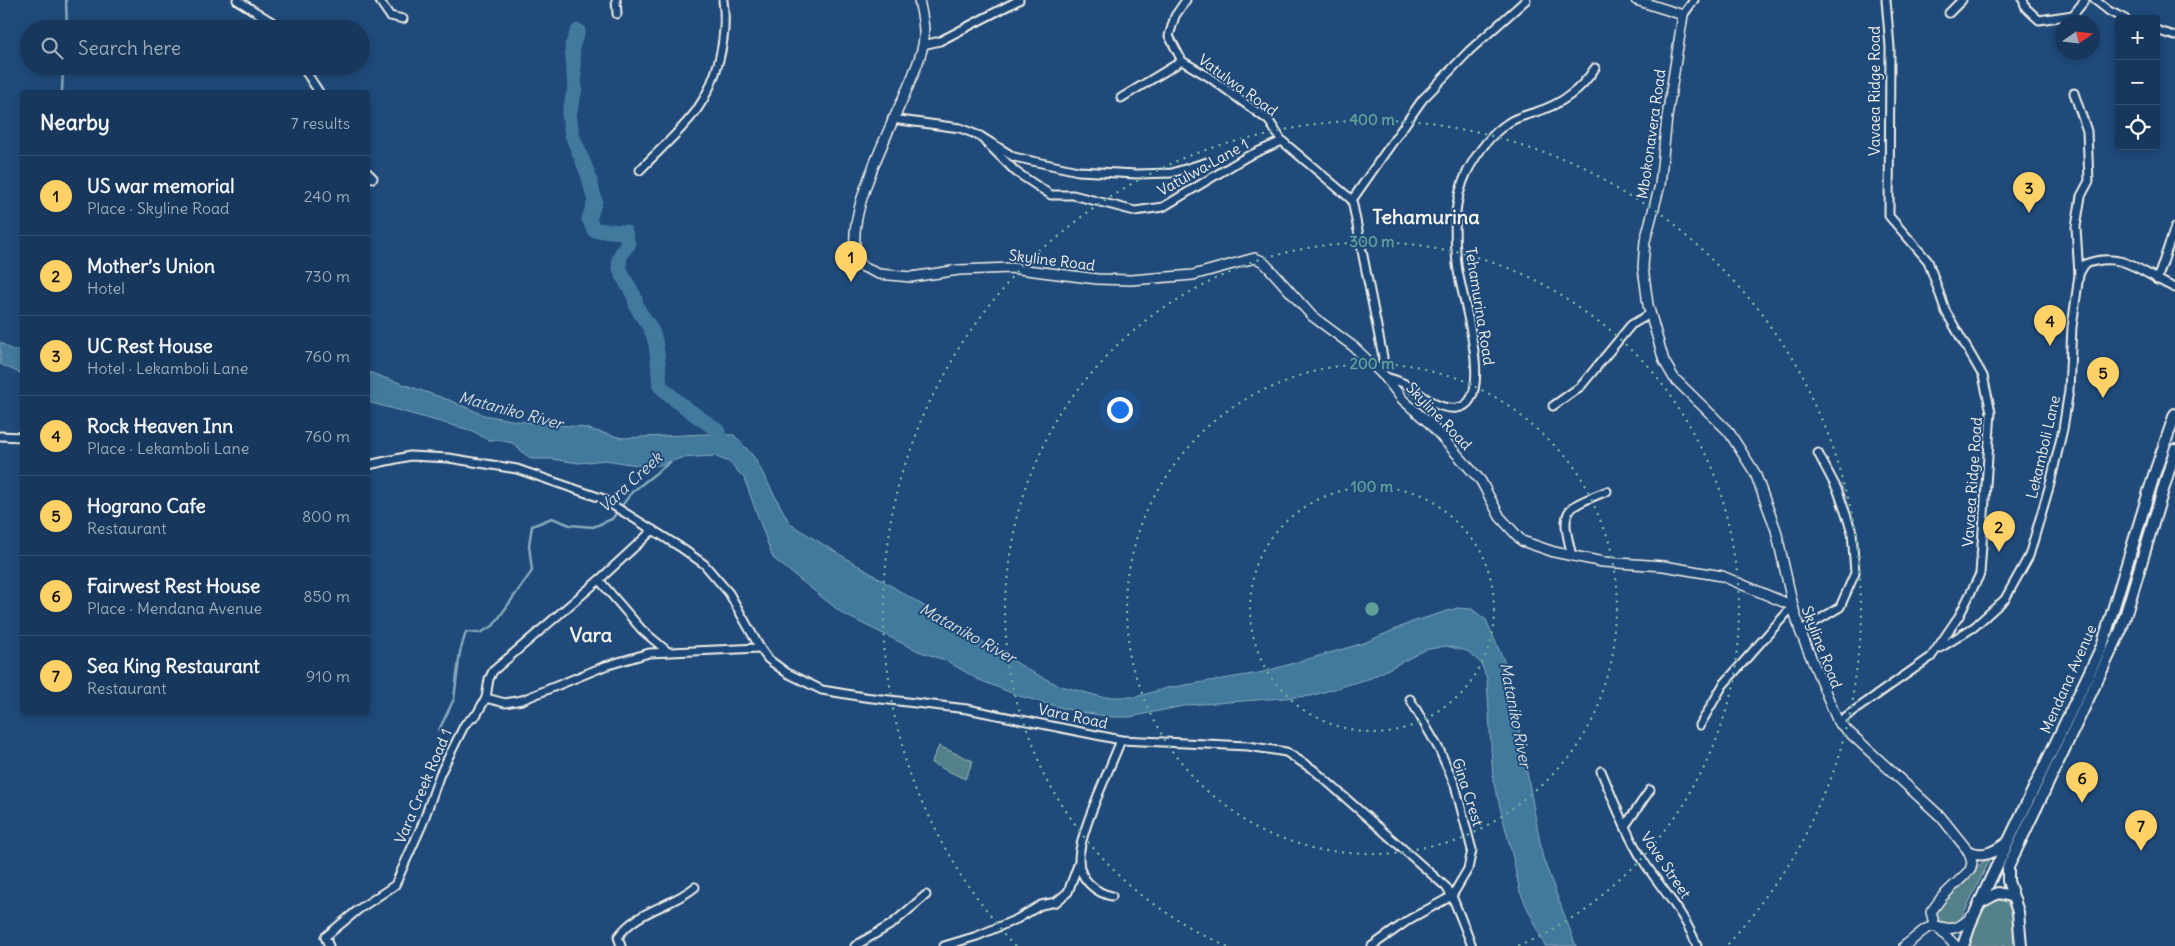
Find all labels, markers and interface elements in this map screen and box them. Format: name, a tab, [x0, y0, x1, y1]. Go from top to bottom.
north arrow	[2055, 15, 2100, 60]
map controls	[2115, 15, 2160, 150]
button: +	[2115, 15, 2160, 60]
search box	[20, 20, 370, 75]
street label: Vavaea Ridge Road	[1865, 26, 1884, 156]
icon: search	[38, 34, 66, 62]
text: Search here	[78, 36, 181, 60]
street label: Vatulwa Road	[1195, 50, 1282, 120]
button: −	[2115, 60, 2160, 105]
street label: Mbokonavera Road	[1632, 68, 1670, 200]
button: locate	[2115, 105, 2160, 150]
text: Nearby	[40, 109, 110, 136]
text: 400 m	[1349, 110, 1395, 129]
text: 7 results	[291, 113, 350, 133]
street label: Vatulwa Lane 1	[1154, 134, 1252, 200]
pin: 3	[2013, 172, 2045, 213]
text: US war memorial	[87, 174, 234, 198]
text: 1	[53, 186, 59, 206]
text: 240 m	[304, 186, 350, 206]
text: Place · Skyline Road	[87, 198, 229, 218]
district label: Tehamurina	[1372, 204, 1480, 229]
text: 300 m	[1350, 232, 1395, 251]
pin: 1	[835, 241, 867, 282]
street label: Skyline Road	[1008, 245, 1096, 275]
street label: Tehamurina Road	[1461, 246, 1499, 367]
text: Mother’s Union	[87, 254, 215, 278]
text: 2	[52, 266, 60, 286]
text: 730 m	[305, 266, 350, 286]
text: Hotel	[87, 278, 125, 298]
pin: 4	[2034, 305, 2066, 346]
text: UC Rest House	[87, 334, 213, 358]
text: 3	[51, 346, 61, 366]
text: 760 m	[305, 346, 350, 366]
text: 200 m	[1350, 354, 1394, 373]
pin: 5	[2087, 357, 2119, 398]
text: Hotel · Lekamboli Lane	[87, 358, 248, 378]
street label: Skyline Road	[1402, 378, 1476, 454]
water label: Mataniko River	[457, 387, 568, 434]
street label: Lekamboli Lane	[2022, 393, 2064, 501]
your location	[1107, 397, 1133, 423]
text: Rock Heaven Inn	[87, 414, 233, 438]
street label: Vavaea Ridge Road	[1958, 416, 1986, 548]
text: 4	[51, 426, 61, 446]
text: 760 m	[305, 426, 350, 446]
text: Place · Lekamboli Lane	[87, 438, 249, 458]
water label: Vara Creek	[594, 446, 667, 516]
text: 100 m	[1351, 477, 1393, 496]
text: Hograno Cafe	[87, 494, 206, 518]
text: 5	[51, 506, 61, 526]
text: 800 m	[302, 506, 350, 526]
pin: 2	[1983, 511, 2015, 552]
text: Restaurant	[87, 518, 167, 538]
text: Fairwest Rest House	[87, 574, 260, 598]
text: 6	[51, 586, 61, 606]
text: 850 m	[303, 586, 350, 606]
text: Place · Mendana Avenue	[87, 598, 262, 618]
water label: Mataniko River	[916, 598, 1022, 669]
centre of rings	[1363, 600, 1381, 618]
street label: Skyline Road	[1798, 603, 1846, 691]
district label: Vara	[570, 622, 613, 647]
street label: Mendana Avenue	[2035, 622, 2101, 736]
text: Sea King Restaurant	[87, 654, 260, 678]
water label: Mataniko River	[1496, 661, 1536, 772]
text: 7	[52, 666, 60, 686]
text: 910 m	[306, 666, 350, 686]
text: Restaurant	[87, 678, 167, 698]
street label: Vara Road	[1036, 699, 1110, 733]
street label: Vara Creek Road 1	[390, 726, 456, 846]
street label: Gina Crest	[1448, 756, 1488, 828]
pin: 6	[2066, 762, 2098, 803]
pin: 7	[2125, 810, 2157, 851]
street label: Vave Street	[1637, 828, 1695, 902]

